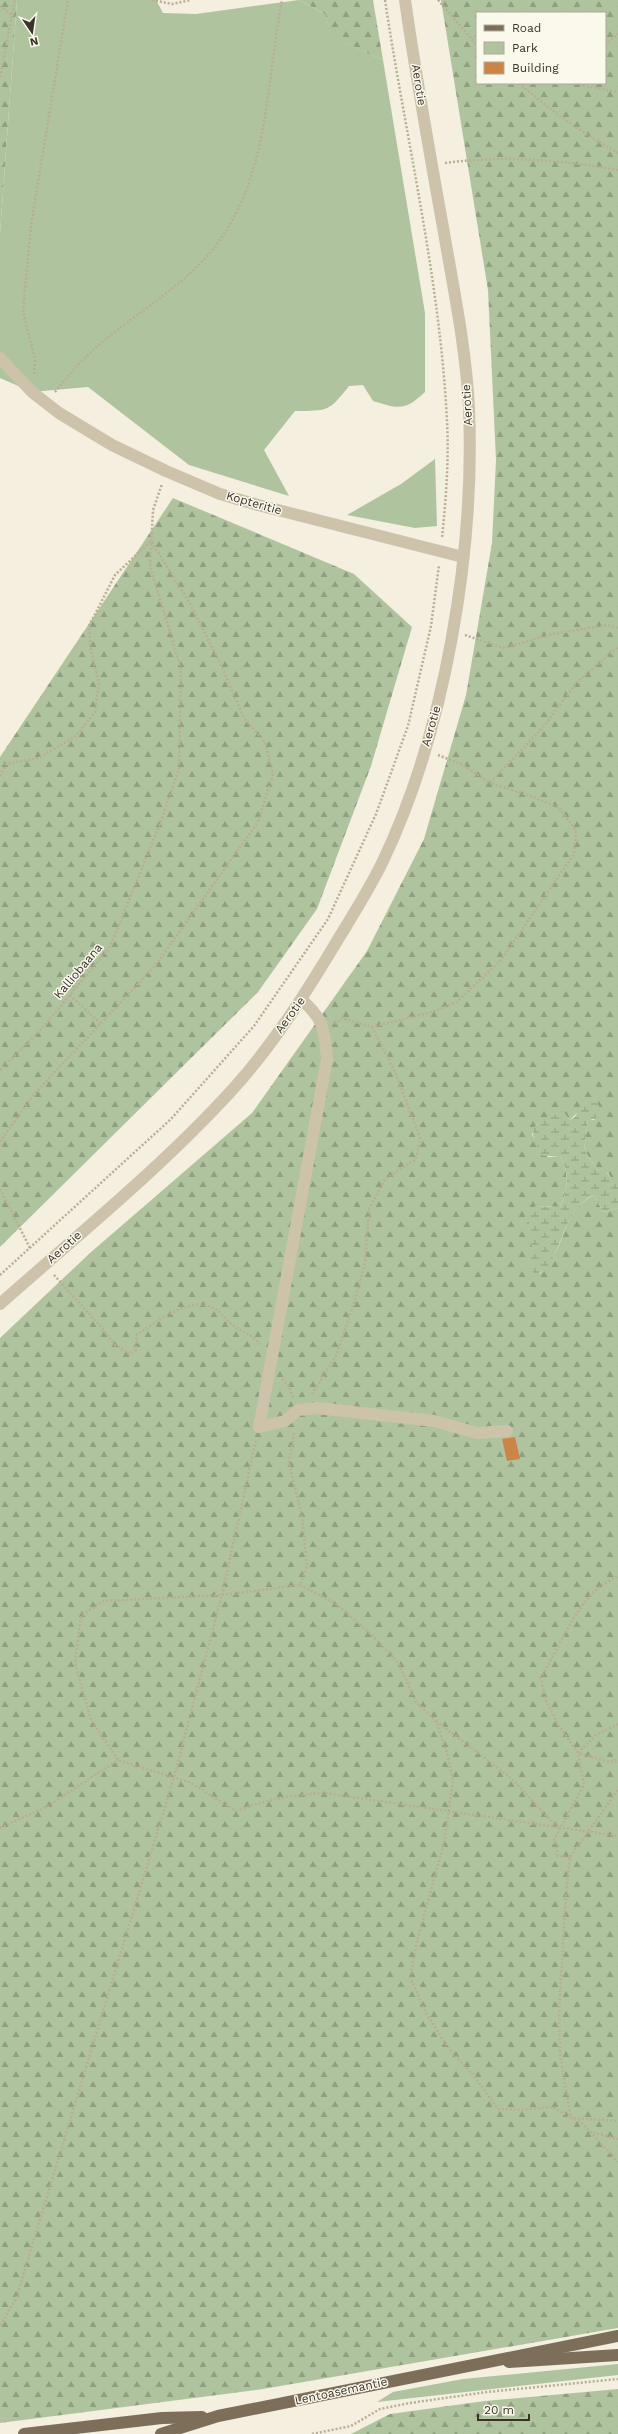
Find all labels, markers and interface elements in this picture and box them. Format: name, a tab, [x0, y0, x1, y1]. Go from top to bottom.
north arrow	[12, 12, 52, 52]
legend	[476, 12, 606, 84]
text: Road	[512, 21, 541, 35]
text: N	[29, 34, 40, 49]
text: Park	[512, 41, 538, 55]
text: Building	[512, 61, 559, 75]
street label: Aerotie	[409, 63, 429, 107]
street label: Aerotie	[459, 384, 475, 426]
street label: Kopteritie	[225, 488, 283, 518]
street label: Aerotie	[419, 704, 443, 748]
street label: Kalliobaana	[51, 940, 105, 1001]
street label: Aerotie	[272, 994, 308, 1036]
street label: Aerotie	[44, 1228, 84, 1266]
street label: Lentoasemantie	[293, 2374, 389, 2408]
scale bar	[478, 2396, 529, 2422]
text: 20 m	[484, 2403, 514, 2417]

